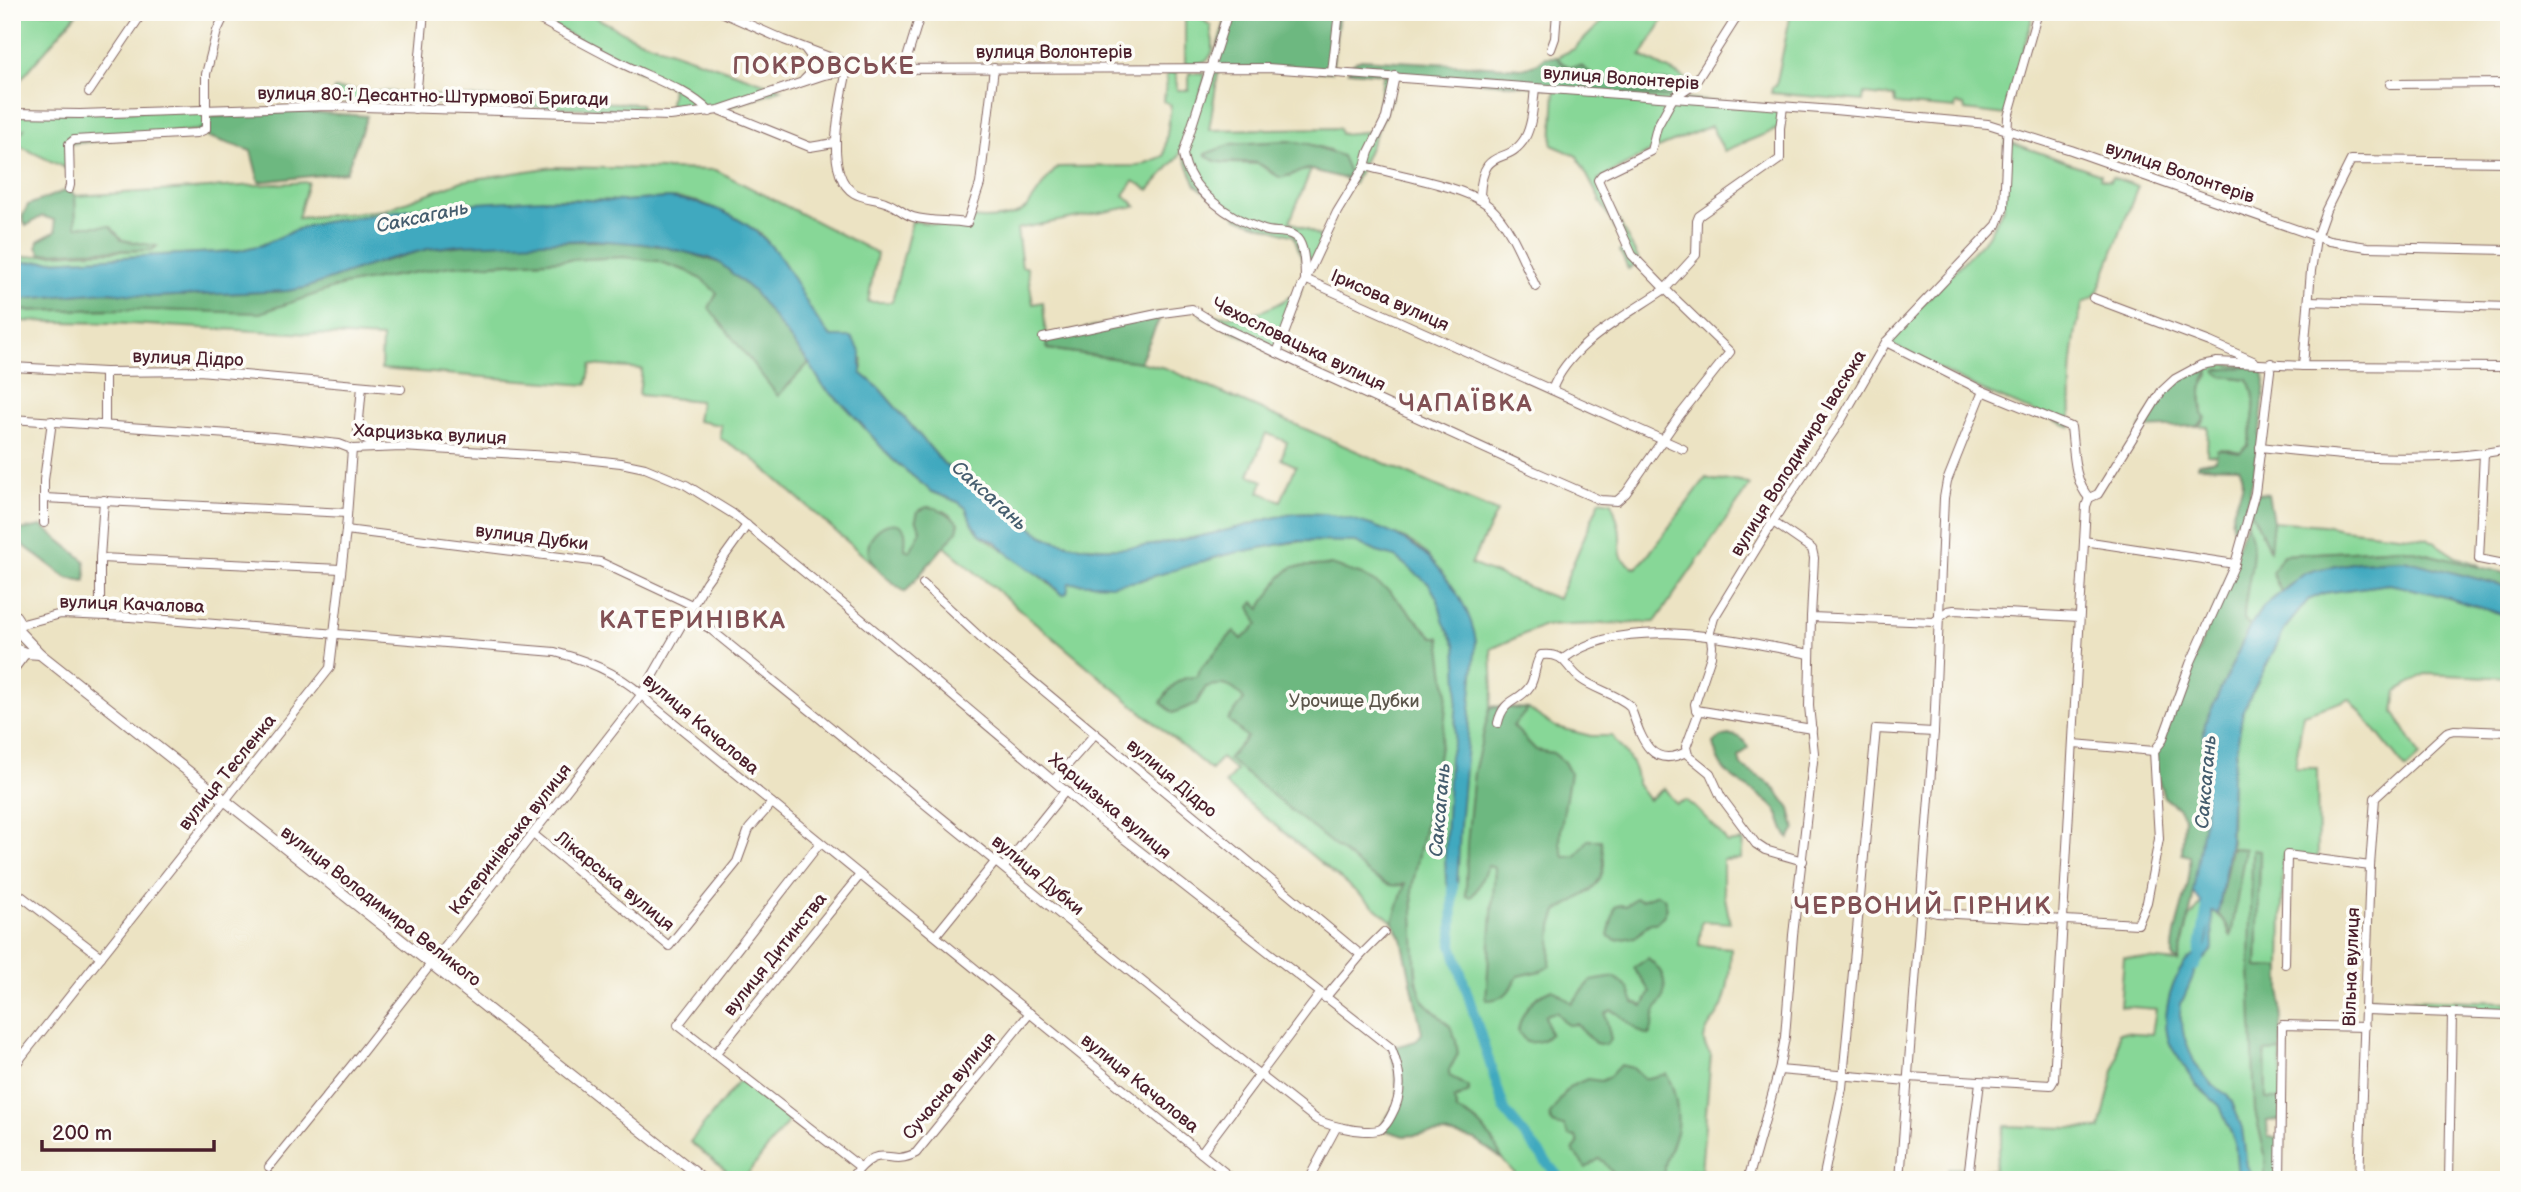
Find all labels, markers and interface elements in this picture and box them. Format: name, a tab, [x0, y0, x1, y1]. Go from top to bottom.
street label: вулиця Волонтерів	[976, 42, 1133, 63]
district label: ПОКРОВСЬКЕ	[732, 52, 916, 81]
street label: вулиця Волонтерів	[1542, 63, 1700, 94]
street label: вулиця 80-ї Десантно-Штурмової Бригади	[257, 83, 609, 110]
street label: вулиця Волонтерів	[2103, 137, 2258, 208]
water label: Саксагань	[374, 196, 471, 238]
street label: Ірисова вулиця	[1328, 265, 1452, 336]
street label: Чехословацька вулиця	[1208, 293, 1389, 396]
street label: вулиця Дідро	[132, 346, 244, 371]
street label: вулиця Володимира Івасюка	[1726, 346, 1871, 560]
district label: ЧАПАЇВКА	[1399, 387, 1533, 418]
street label: Харцизька вулиця	[353, 420, 507, 449]
water label: Саксагань	[947, 456, 1031, 536]
street label: вулиця Дубки	[474, 520, 590, 555]
street label: вулиця Качалова	[59, 591, 205, 618]
district label: КАТЕРИНІВКА	[599, 606, 787, 635]
street label: вулиця Качалова	[638, 670, 763, 779]
park label: Урочище Дубки	[1289, 691, 1419, 712]
street label: вулиця Тесленка	[174, 710, 281, 835]
water label: Саксагань	[2191, 734, 2222, 830]
street label: вулиця Дідро	[1122, 735, 1221, 822]
street label: Харцизька вулиця	[1044, 749, 1175, 864]
street label: Катеринівська вулиця	[445, 760, 576, 919]
water label: Саксагань	[1425, 762, 1456, 858]
street label: вулиця Володимира Великого	[276, 822, 485, 991]
street label: Лікарська вулиця	[550, 826, 678, 936]
street label: вулиця Дубки	[987, 831, 1088, 920]
street label: вулиця Дитинства	[719, 888, 832, 1020]
district label: ЧЕРВОНИЙ ГІРНИК	[1794, 890, 2052, 921]
street label: Вільна вулиця	[2339, 907, 2364, 1027]
street label: Сучасна вулиця	[898, 1028, 1000, 1144]
street label: вулиця Качалова	[1077, 1030, 1203, 1137]
scale bar	[42, 1108, 214, 1152]
text: 200 m	[52, 1121, 112, 1146]

